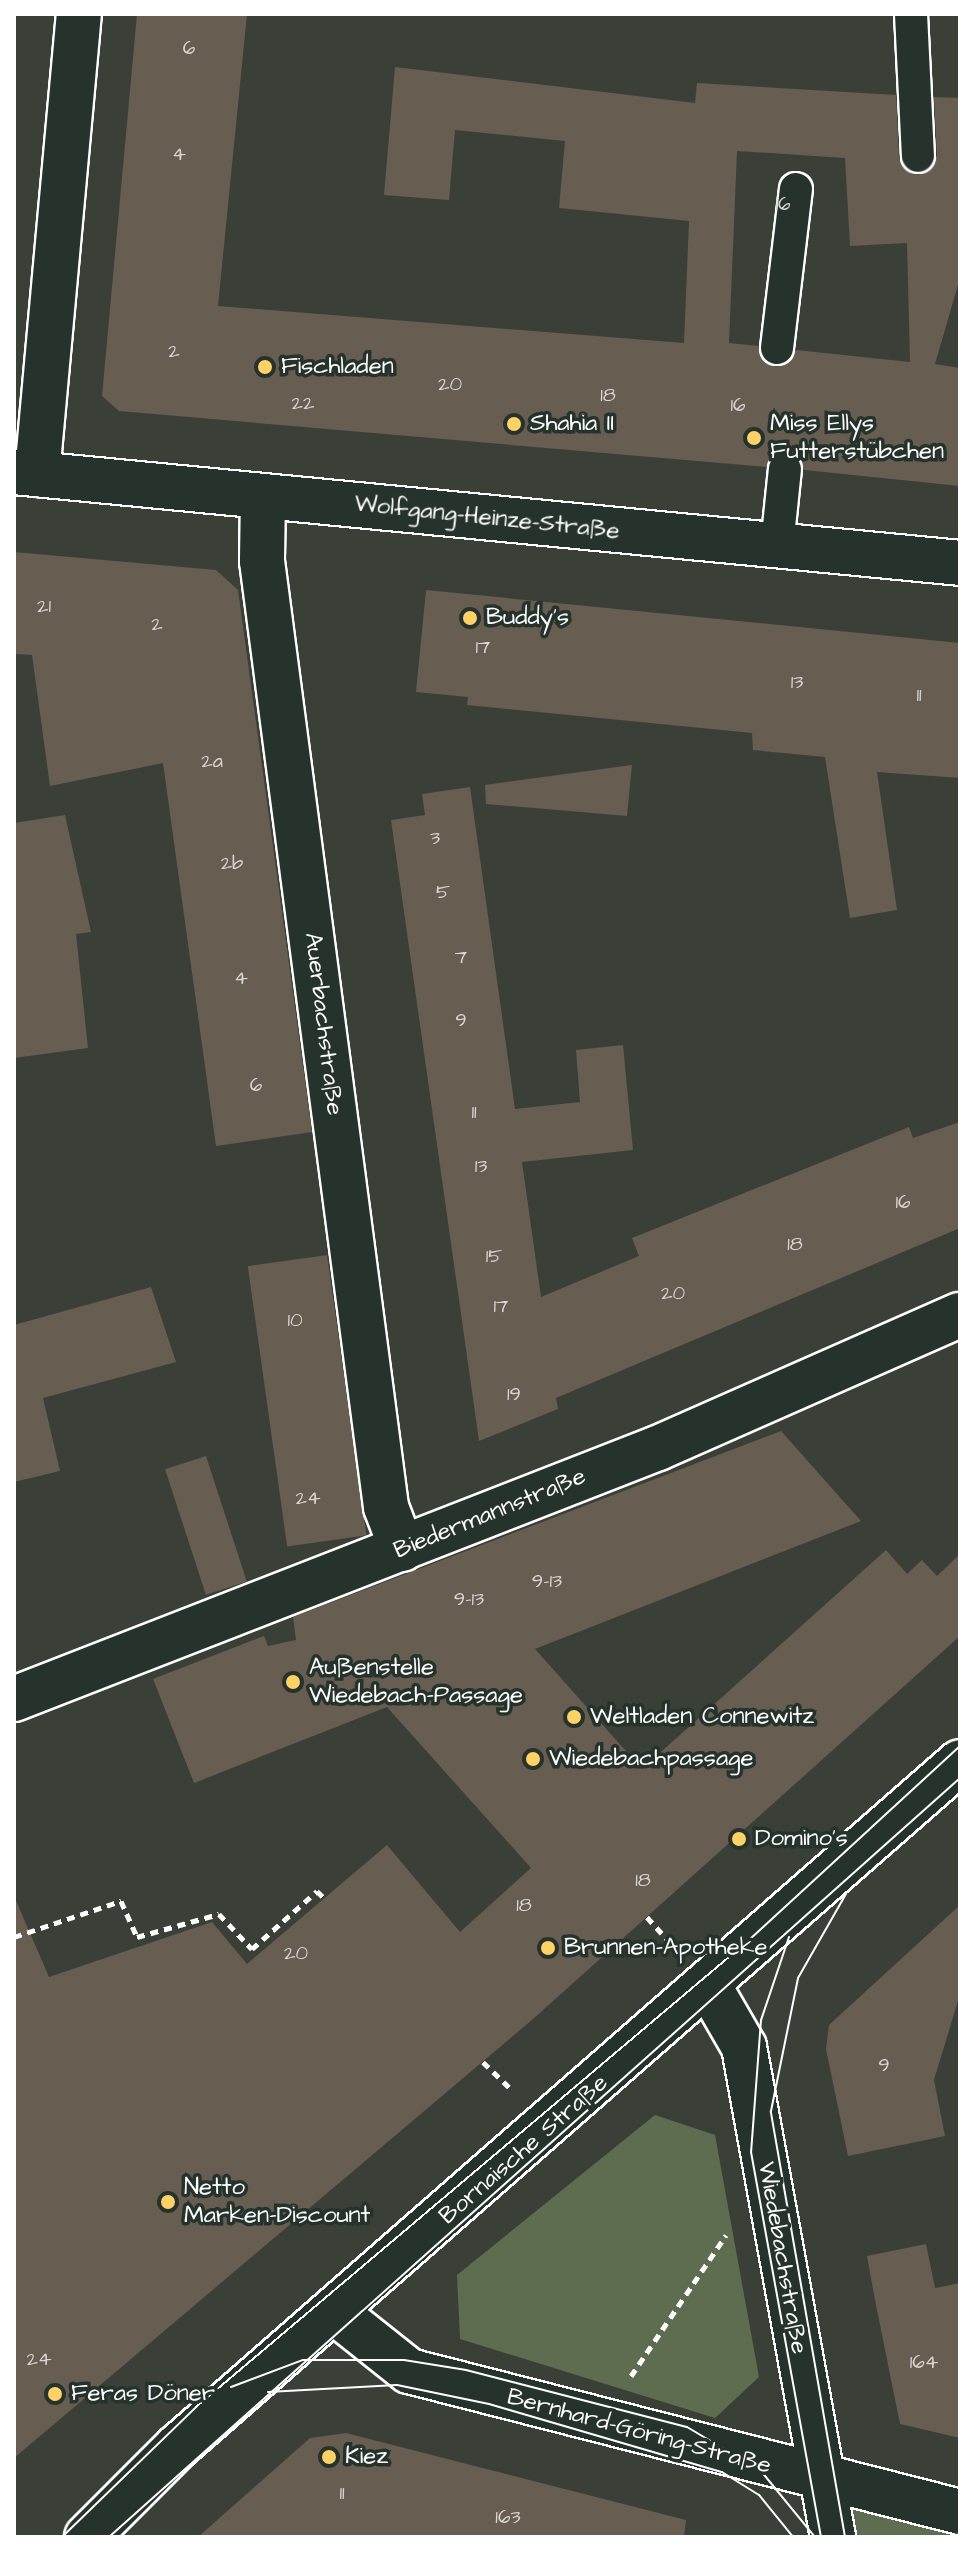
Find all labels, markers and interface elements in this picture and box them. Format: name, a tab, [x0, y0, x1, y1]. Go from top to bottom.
house number: 6	[183, 36, 195, 60]
house number: 4	[172, 142, 186, 166]
house number: 16	[775, 192, 791, 216]
house number: 2	[168, 339, 180, 363]
place label: Fischladen	[281, 353, 394, 381]
marker: Fischladen	[256, 358, 274, 376]
house number: 20	[438, 372, 462, 396]
house number: 18	[600, 383, 616, 407]
house number: 22	[292, 391, 314, 415]
house number: 16	[730, 393, 746, 417]
place label: Shahia II	[530, 410, 614, 438]
place label: Miss Ellys Futterstübchen	[770, 410, 944, 466]
marker: Shahia II	[505, 415, 523, 433]
marker: Miss Ellys Futterstübchen	[745, 429, 763, 447]
street label: Wolfgang-Heinze-Straße	[353, 490, 621, 546]
house number: 21	[37, 594, 51, 618]
place label: Buddy's	[486, 604, 569, 632]
marker: Buddy's	[461, 609, 479, 627]
house number: 2	[151, 612, 163, 636]
house number: 17	[476, 635, 490, 659]
house number: 13	[791, 670, 803, 694]
house number: 11	[916, 683, 922, 707]
house number: 2a	[201, 749, 223, 773]
house number: 3	[430, 826, 440, 850]
house number: 2b	[221, 851, 243, 875]
house number: 5	[436, 880, 450, 904]
street label: Auerbachstraße	[298, 931, 348, 1117]
house number: 7	[455, 945, 467, 969]
house number: 4	[234, 966, 248, 990]
house number: 9	[455, 1008, 467, 1032]
house number: 6	[250, 1073, 262, 1097]
house number: 11	[471, 1100, 477, 1124]
house number: 13	[475, 1154, 487, 1178]
house number: 16	[895, 1190, 911, 1214]
house number: 18	[787, 1232, 803, 1256]
house number: 15	[486, 1244, 502, 1268]
house number: 20	[661, 1281, 685, 1305]
house number: 17	[494, 1294, 508, 1318]
house number: 10	[287, 1308, 303, 1332]
house number: 19	[507, 1382, 521, 1406]
street label: Biedermannstraße	[390, 1462, 590, 1566]
house number: 24	[295, 1486, 321, 1510]
house number: 9-13	[532, 1569, 562, 1593]
house number: 9-13	[454, 1587, 484, 1611]
place label: Außenstelle Wiedebach-Passage	[309, 1654, 523, 1710]
marker: Außenstelle Wiedebach-Passage	[284, 1673, 302, 1691]
place label: Weltladen Connewitz	[590, 1703, 814, 1731]
marker: Weltladen Connewitz	[565, 1708, 583, 1726]
place label: Wiedebachpassage	[549, 1745, 753, 1773]
marker: Wiedebachpassage	[524, 1750, 542, 1768]
place label: Domino's	[755, 1825, 848, 1853]
marker: Domino's	[730, 1830, 748, 1848]
house number: 18	[635, 1868, 651, 1892]
house number: 18	[516, 1893, 532, 1917]
place label: Brunnen-Apotheke	[564, 1934, 767, 1962]
marker: Brunnen-Apotheke	[539, 1939, 557, 1957]
house number: 20	[284, 1941, 308, 1965]
house number: 9	[878, 2053, 890, 2077]
street label: Bornaische Straße	[434, 2069, 614, 2231]
street label: Wiedebachstraße	[751, 2160, 813, 2356]
place label: Netto Marken-Discount	[184, 2174, 370, 2230]
marker: Netto Marken-Discount	[159, 2193, 177, 2211]
house number: 24	[26, 2347, 52, 2371]
house number: 164	[910, 2350, 938, 2374]
place label: Feras Döner	[71, 2380, 215, 2408]
street label: Bernhard-Göring-Straße	[504, 2383, 774, 2481]
marker: Feras Döner	[46, 2385, 64, 2403]
place label: Kiez	[345, 2443, 388, 2471]
marker: Kiez	[320, 2448, 338, 2466]
house number: 11	[339, 2481, 345, 2505]
house number: 163	[495, 2505, 521, 2529]

